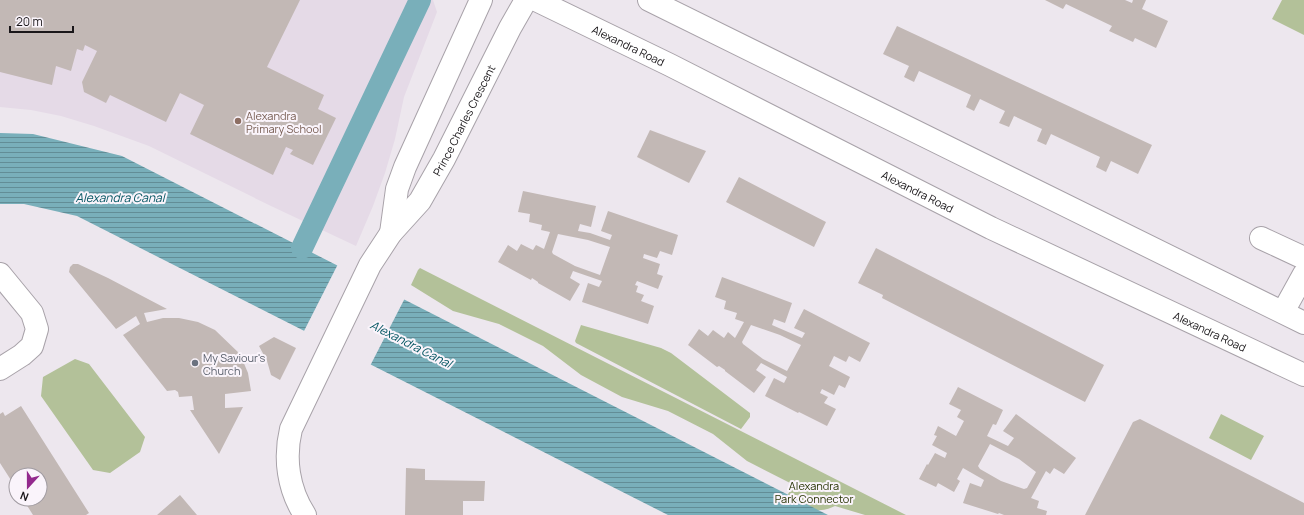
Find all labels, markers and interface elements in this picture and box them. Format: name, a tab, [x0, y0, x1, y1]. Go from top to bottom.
scale bar	[10, 8, 73, 34]
text: 20 m	[16, 13, 43, 30]
street label: Alexandra Road	[590, 21, 667, 69]
street label: Prince Charles Crescent	[429, 62, 498, 178]
place label: Alexandra Primary School	[246, 108, 322, 136]
marker: Alexandra Primary School	[233, 116, 243, 126]
street label: Alexandra Road	[879, 166, 956, 215]
water label: Alexandra Canal	[75, 189, 167, 206]
street label: Alexandra Road	[1171, 307, 1249, 354]
water label: Alexandra Canal	[367, 316, 457, 373]
place label: My Saviour's Church	[203, 350, 266, 378]
marker: My Saviour's Church	[190, 358, 200, 368]
north arrow	[8, 467, 48, 507]
park label: Alexandra Park Connector	[775, 478, 853, 506]
text: N	[18, 488, 31, 505]

